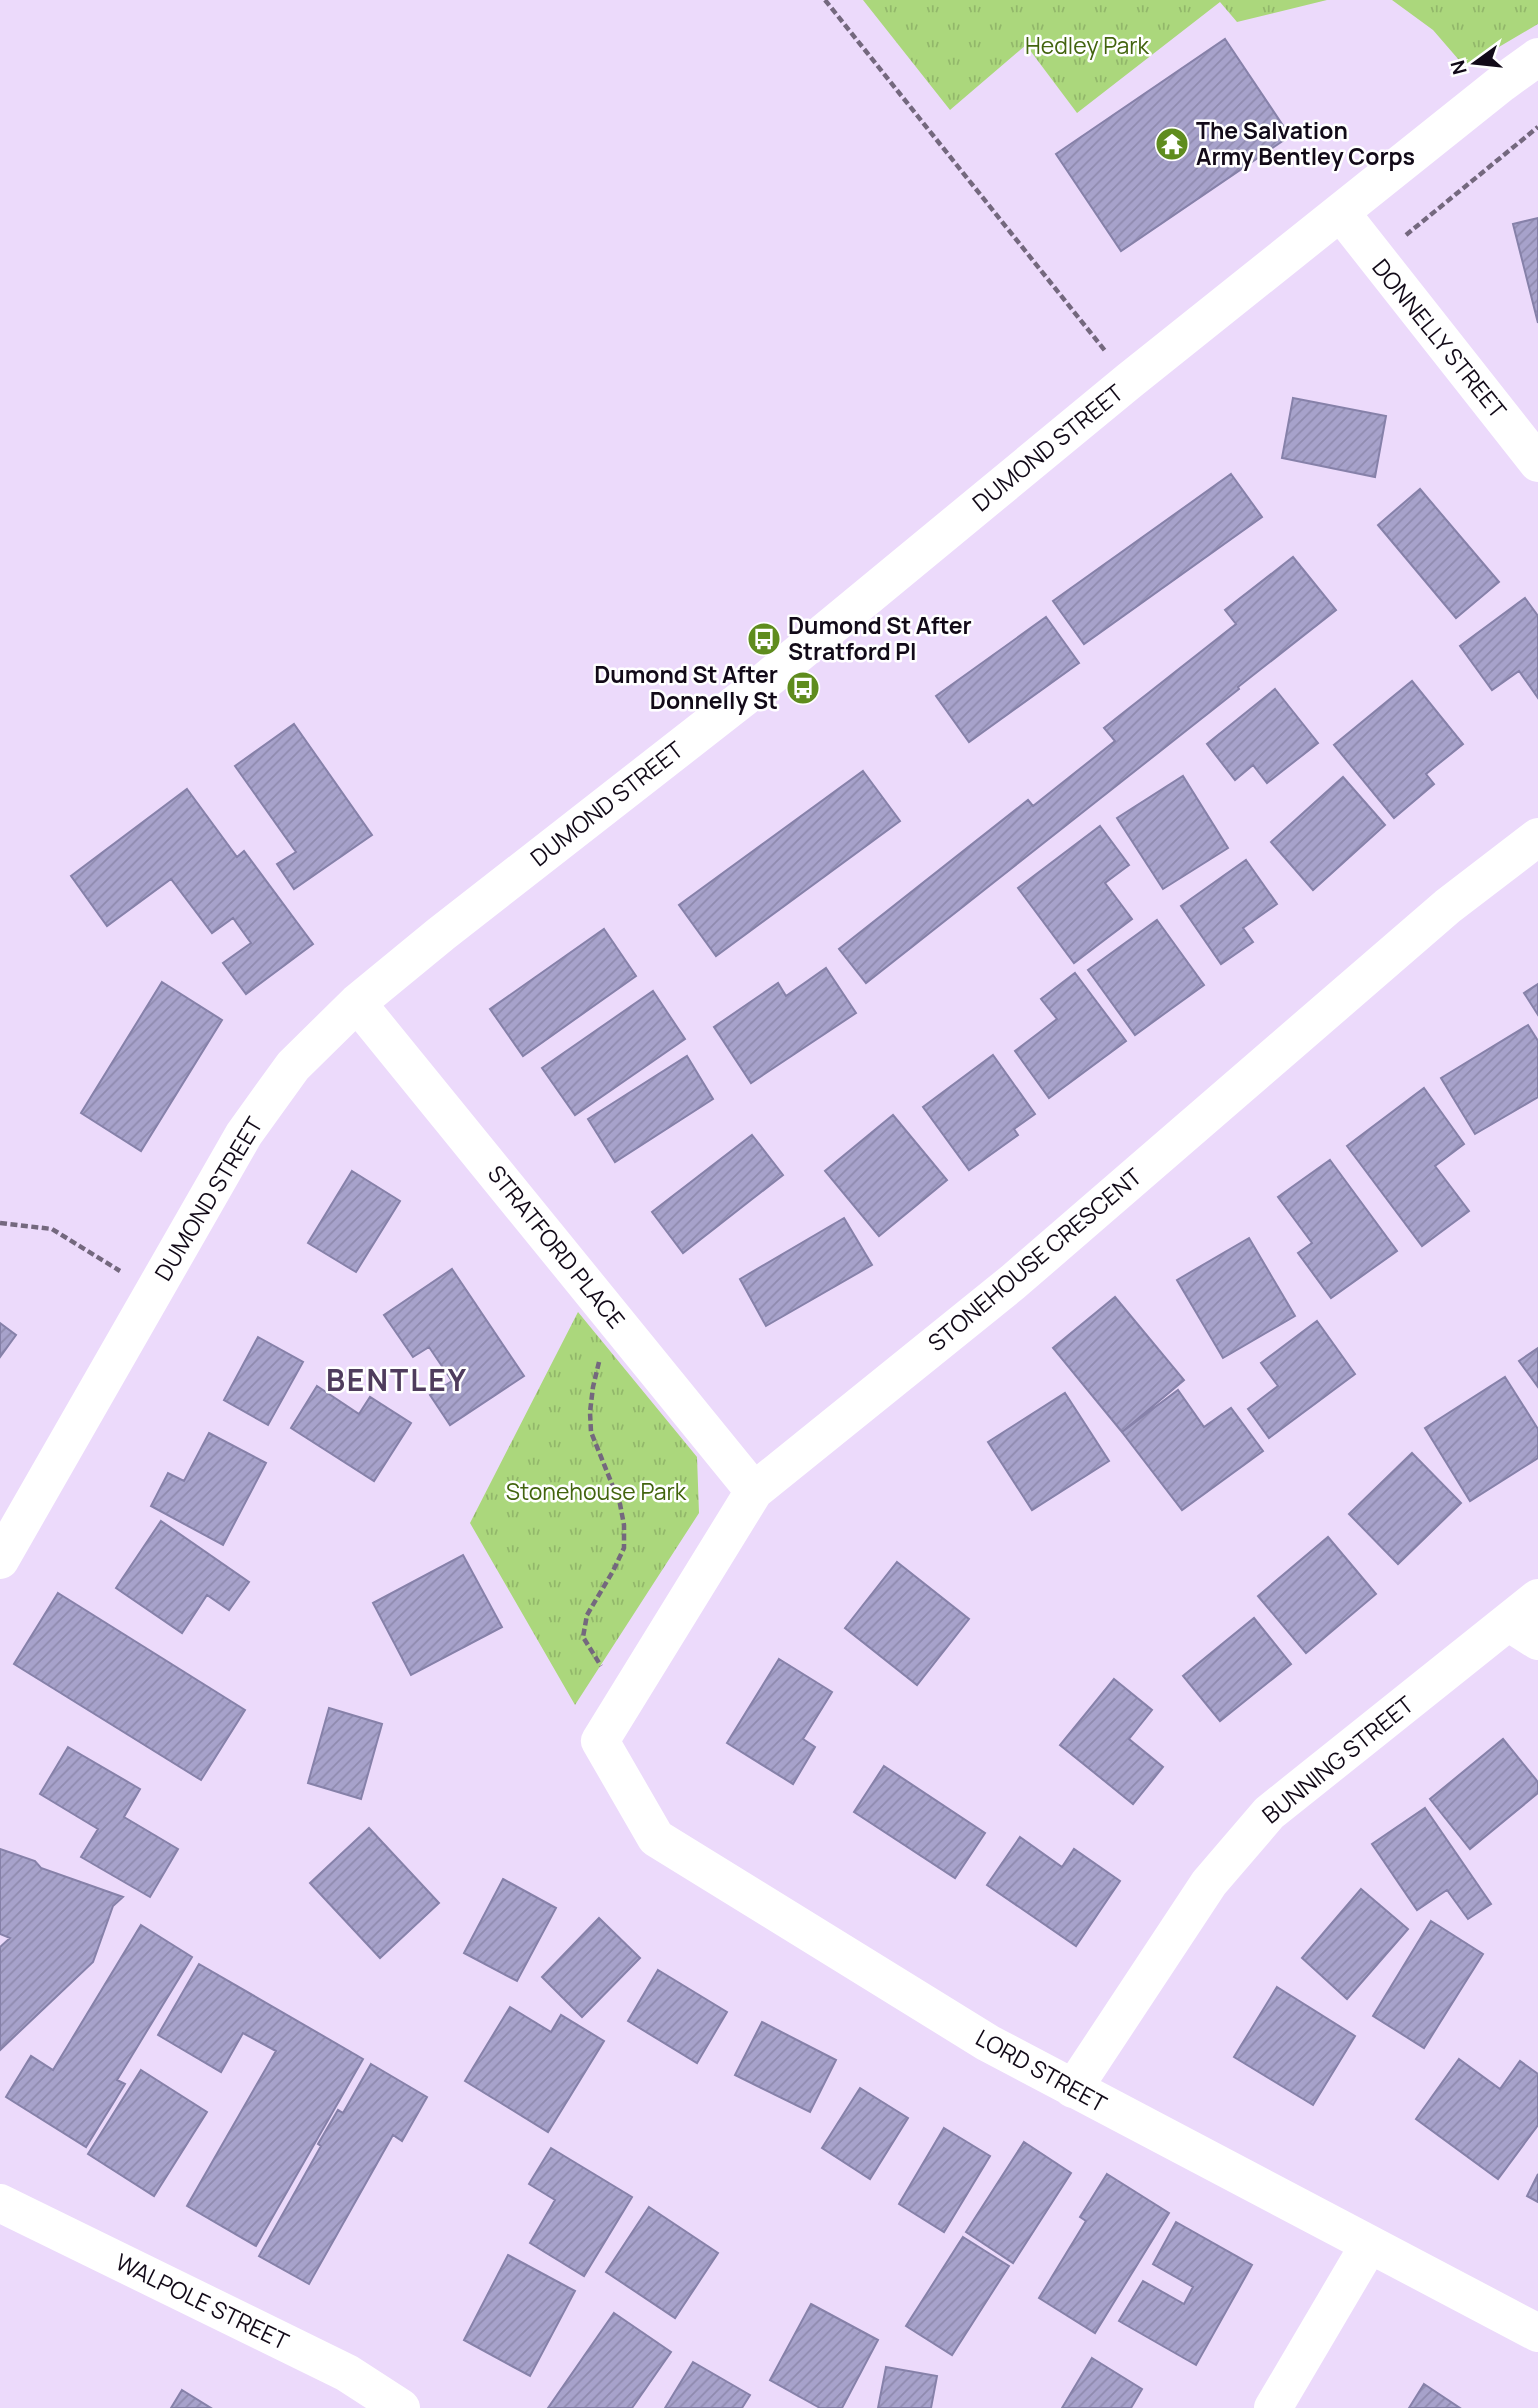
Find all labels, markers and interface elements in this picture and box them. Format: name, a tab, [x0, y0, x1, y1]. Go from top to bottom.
north arrow	[1440, 28, 1510, 98]
park label: Hedley Park	[1025, 29, 1150, 61]
text: N	[1444, 57, 1473, 77]
place label: The Salvation Army Bentley Corps	[1196, 114, 1415, 172]
temple icon: The Salvation Army Bentley Corps	[1153, 125, 1191, 163]
street label: DONNELLY STREET	[1365, 252, 1514, 425]
street label: DUMOND STREET	[965, 376, 1130, 518]
place label: Dumond St After Stratford Pl	[788, 609, 972, 667]
bus stop icon: Dumond St After Stratford Pl	[745, 620, 783, 658]
place label: Dumond St After Donnelly St	[594, 658, 778, 716]
bus stop icon: Dumond St After Donnelly St	[784, 669, 822, 707]
street label: DUMOND STREET	[523, 733, 690, 873]
street label: DUMOND STREET	[147, 1110, 270, 1286]
street label: STRATFORD PLACE	[481, 1158, 633, 1335]
street label: STONEHOUSE CRESCENT	[921, 1160, 1148, 1358]
district label: BENTLEY	[326, 1359, 468, 1400]
park label: Stonehouse Park	[506, 1475, 687, 1507]
street label: BUNNING STREET	[1255, 1688, 1420, 1830]
street label: LORD STREET	[970, 2021, 1113, 2119]
street label: WALPOLE STREET	[111, 2245, 294, 2357]

